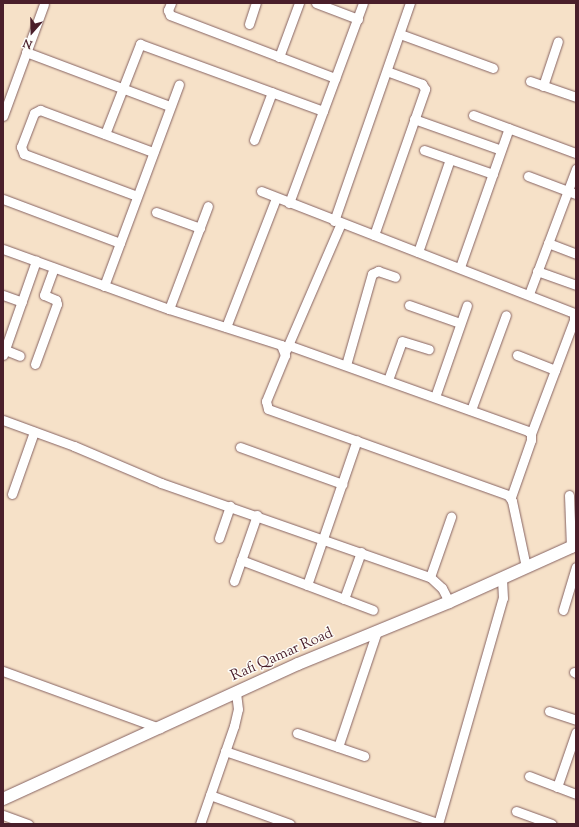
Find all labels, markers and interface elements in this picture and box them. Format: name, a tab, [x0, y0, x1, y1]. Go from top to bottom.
north arrow	[12, 12, 52, 52]
text: N	[21, 34, 35, 52]
street label: Rafi Qamar Road	[228, 624, 336, 686]

